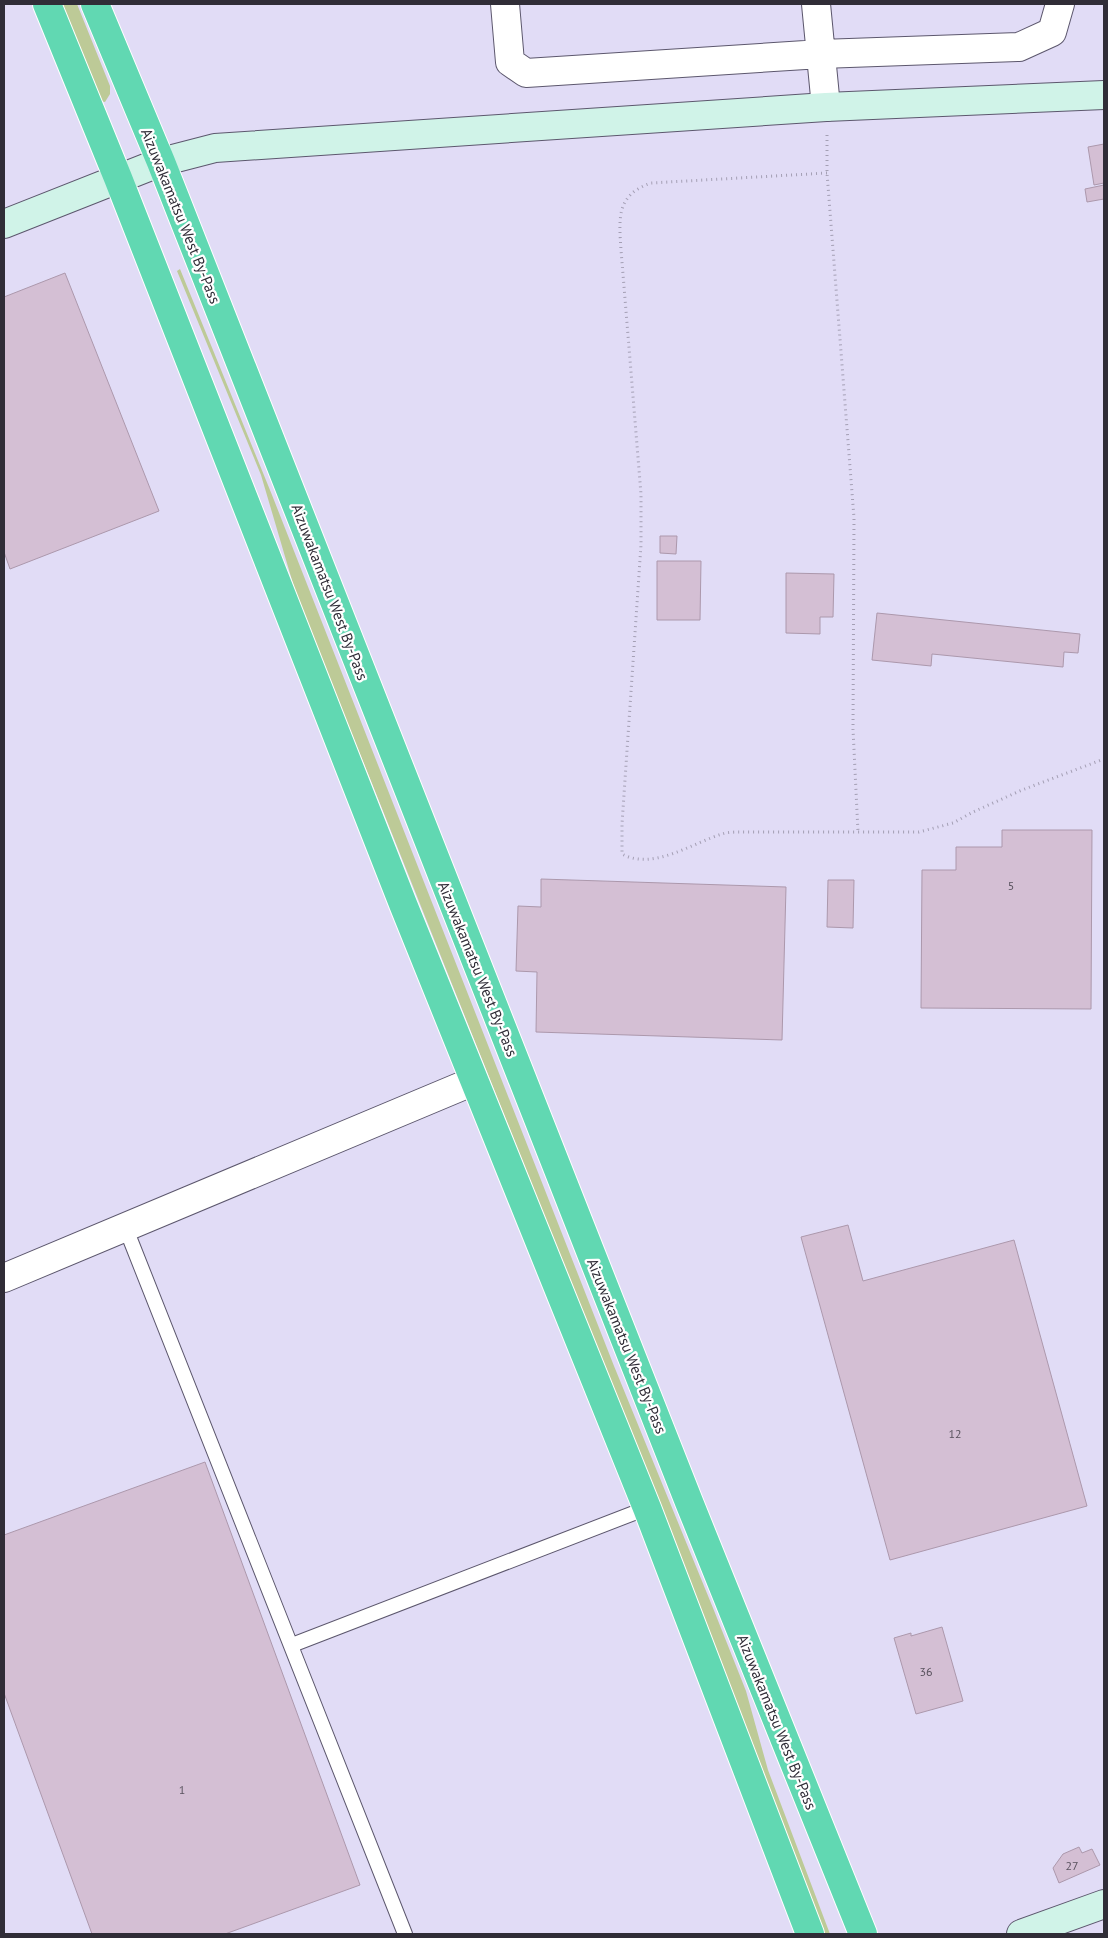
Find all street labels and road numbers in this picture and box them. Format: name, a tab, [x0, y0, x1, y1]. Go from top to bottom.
street label: Aizuwakamatsu West By-Pass	[137, 126, 225, 306]
street label: Aizuwakamatsu West By-Pass	[288, 501, 372, 683]
street label: Aizuwakamatsu West By-Pass	[434, 879, 522, 1059]
street label: Aizuwakamatsu West By-Pass	[583, 1256, 671, 1436]
street label: Aizuwakamatsu West By-Pass	[733, 1632, 821, 1812]

